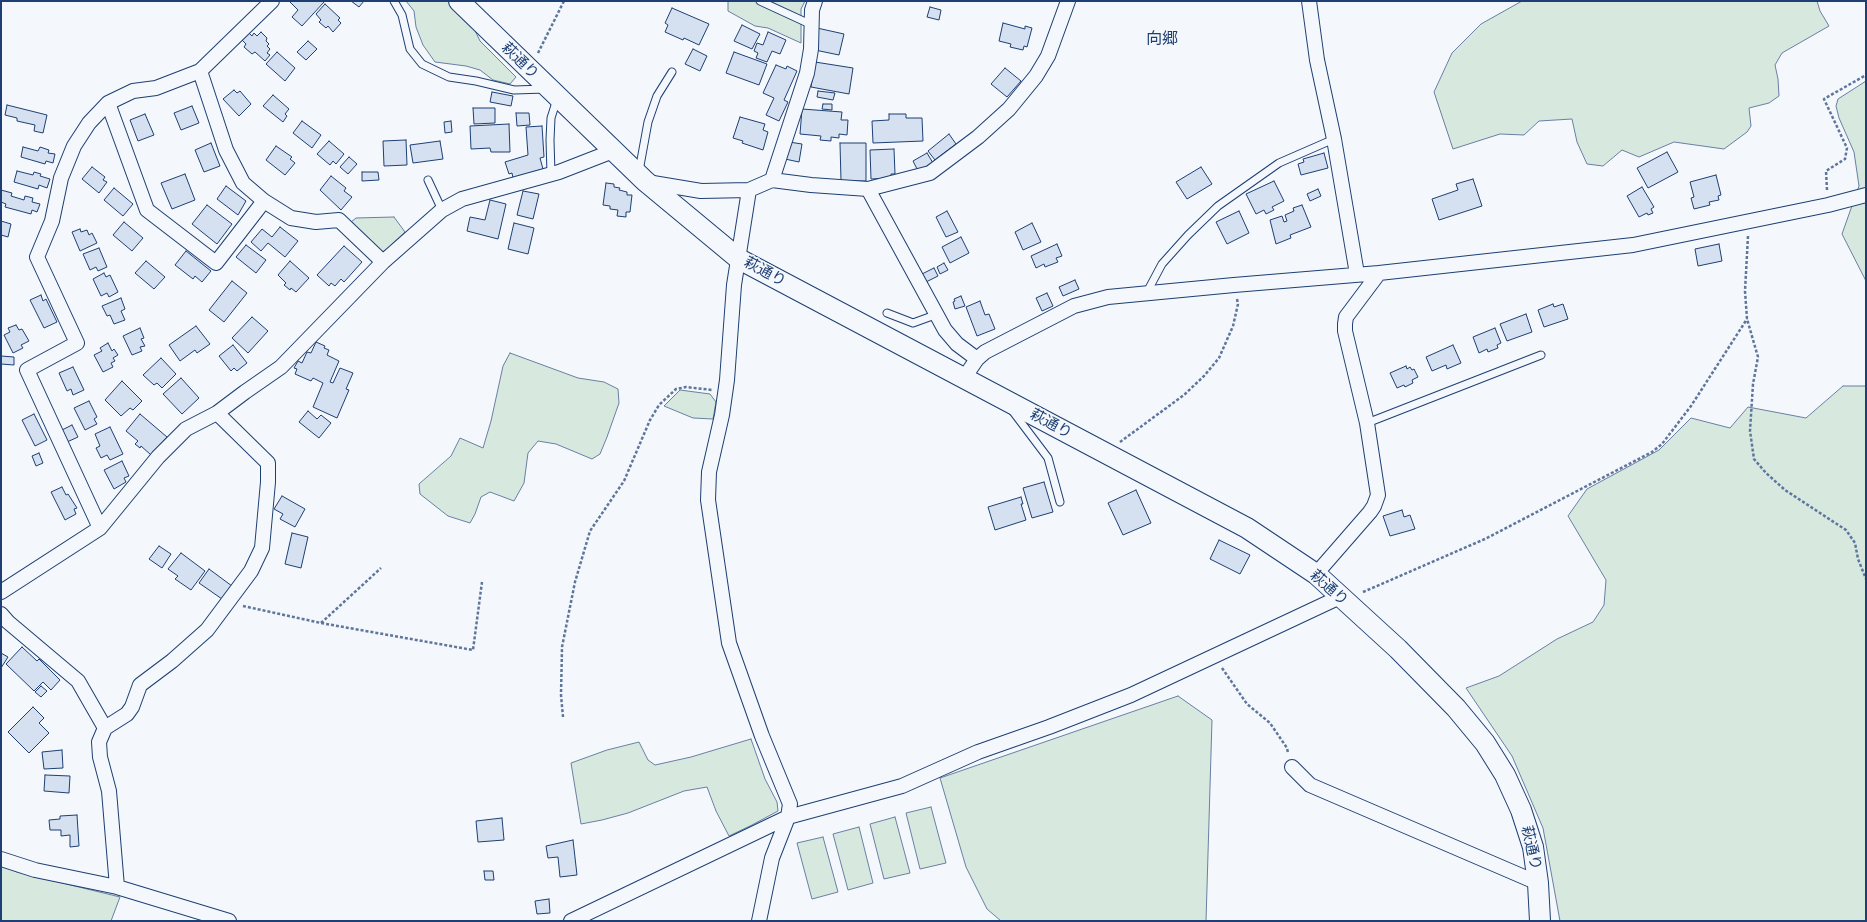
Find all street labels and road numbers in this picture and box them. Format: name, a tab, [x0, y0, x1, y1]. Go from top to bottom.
street label: 萩通り	[498, 39, 542, 83]
street label: 萩通り	[741, 253, 789, 291]
street label: 萩通り	[1027, 405, 1075, 443]
street label: 萩通り	[1306, 566, 1352, 610]
street label: 萩通り	[1517, 824, 1545, 872]

